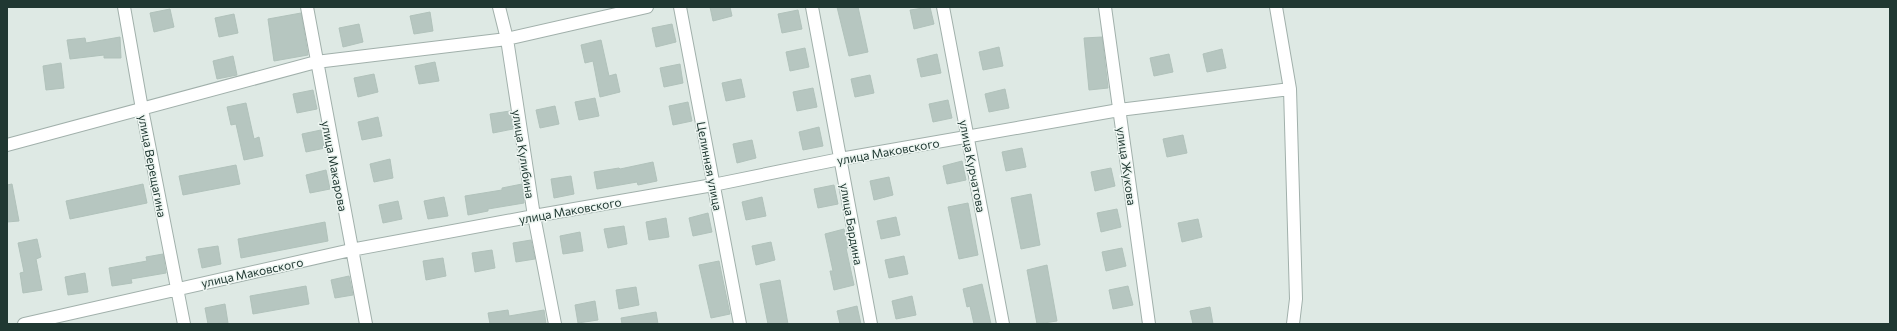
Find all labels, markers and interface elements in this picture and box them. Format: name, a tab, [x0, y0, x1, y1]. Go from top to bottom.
street label: улица Кулибина	[510, 109, 538, 199]
street label: улица Верещагина	[136, 114, 170, 218]
street label: улица Макарова	[319, 119, 351, 213]
street label: улица Курчатова	[957, 119, 989, 213]
street label: Целинная улица	[694, 120, 726, 212]
street label: улица Жукова	[1115, 126, 1139, 206]
street label: улица Маковского	[836, 135, 940, 167]
street label: улица Бардина	[838, 182, 866, 266]
street label: улица Маковского	[518, 194, 622, 226]
street label: улица Маковского	[200, 254, 304, 290]

